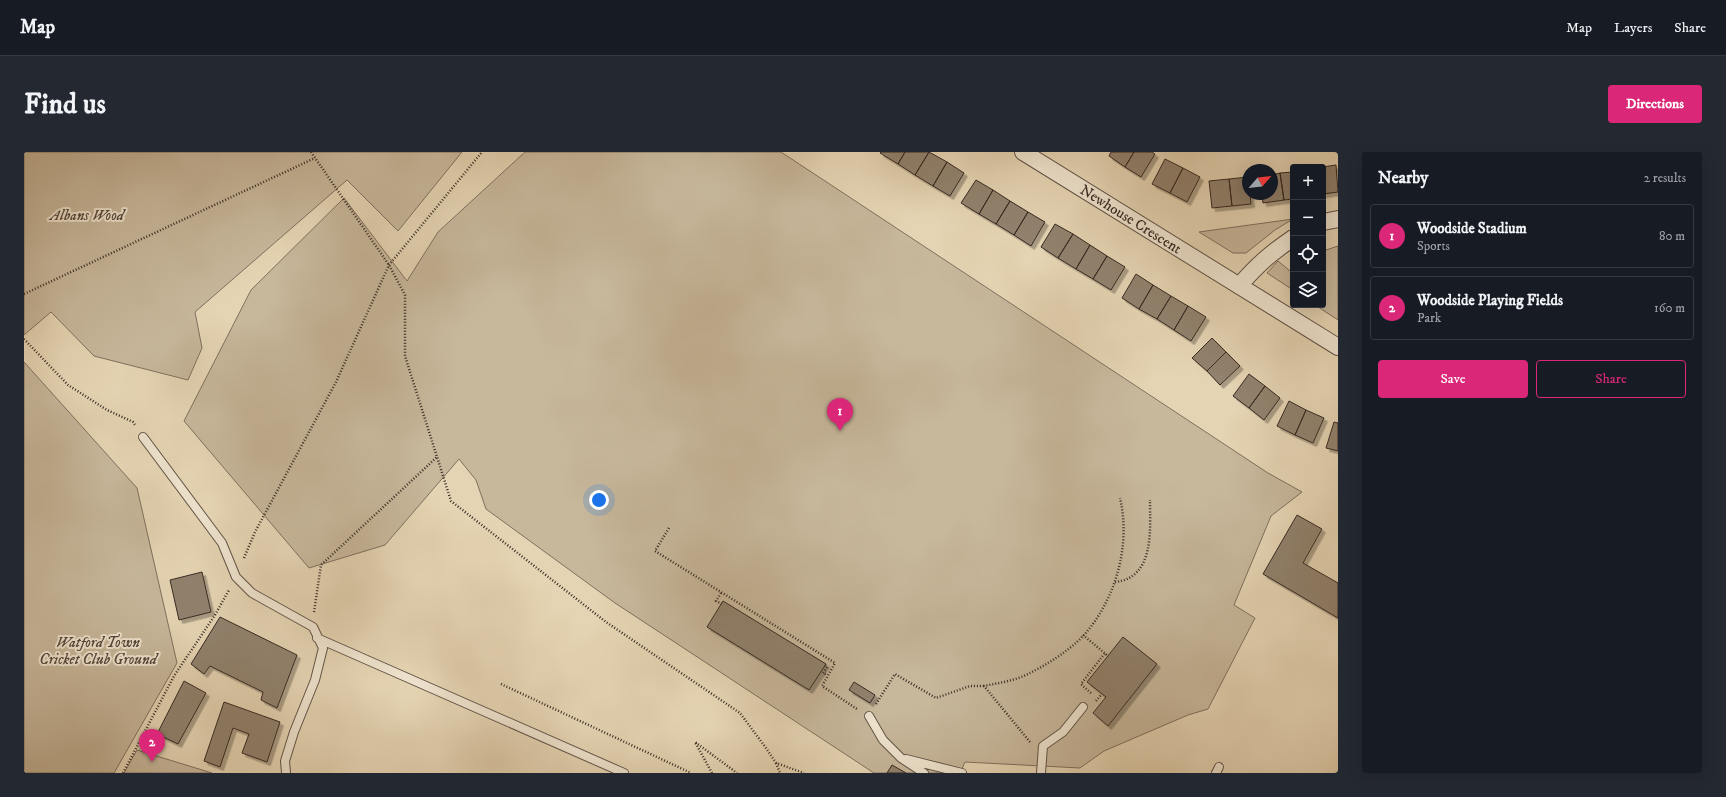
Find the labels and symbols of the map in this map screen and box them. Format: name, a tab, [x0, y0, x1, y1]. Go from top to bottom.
north arrow	[1242, 164, 1278, 200]
street label: Newhouse Crescent	[1076, 181, 1185, 258]
park label: Albans Wood	[48, 206, 127, 225]
pin: 1	[827, 398, 853, 431]
your location	[589, 490, 609, 510]
park label: Watford Town Cricket Club Ground	[39, 633, 160, 669]
pin: 2	[139, 729, 165, 762]

